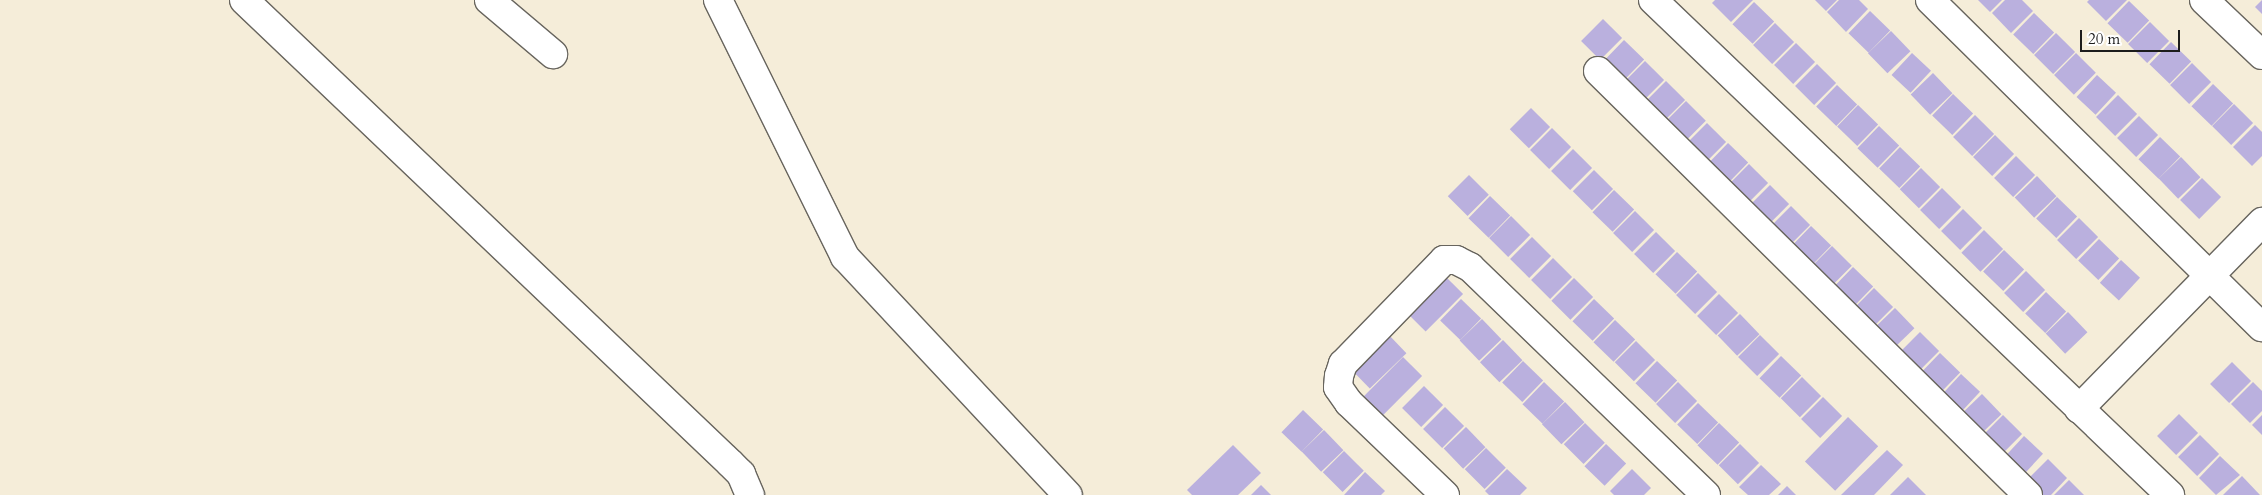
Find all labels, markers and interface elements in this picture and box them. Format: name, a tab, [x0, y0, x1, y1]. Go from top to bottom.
scale bar	[2082, 20, 2182, 52]
text: 20 m	[2088, 29, 2120, 49]

